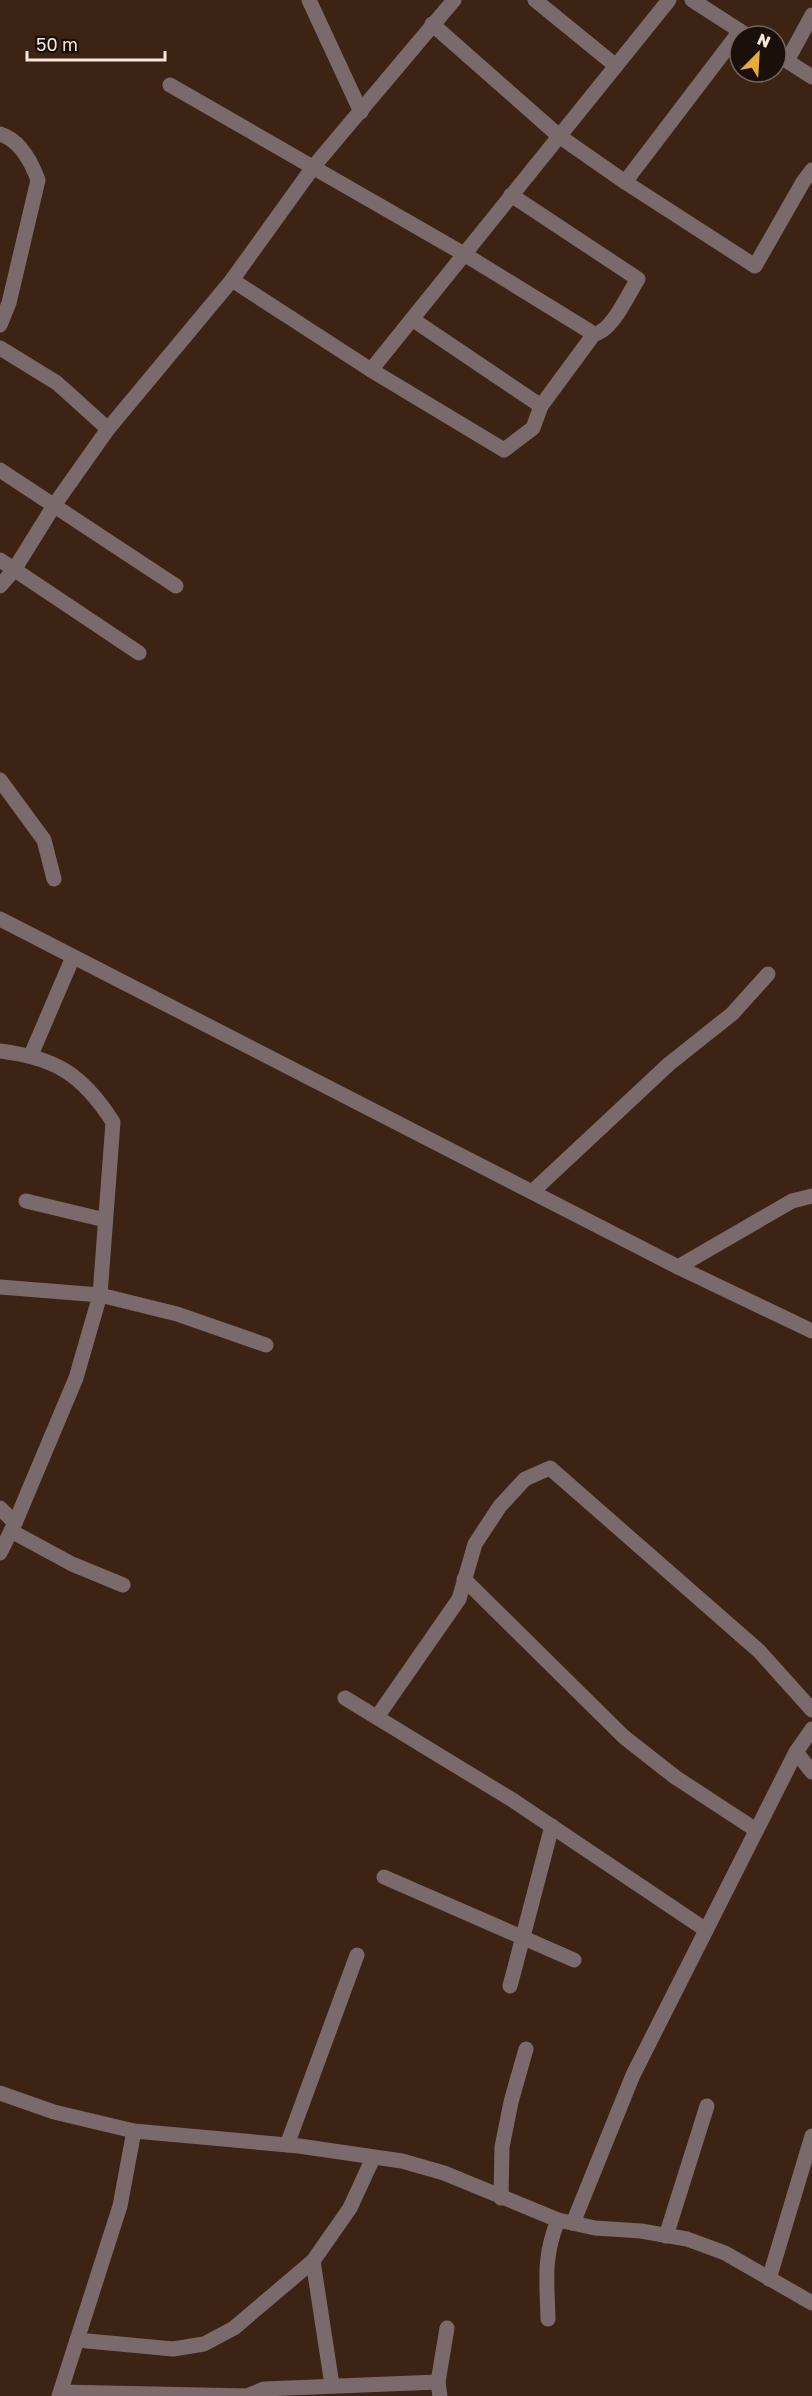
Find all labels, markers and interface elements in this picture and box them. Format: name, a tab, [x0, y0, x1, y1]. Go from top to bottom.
scale bar	[27, 24, 165, 62]
north arrow	[728, 24, 788, 84]
text: N	[754, 29, 774, 52]
text: 50 m	[36, 33, 78, 55]

